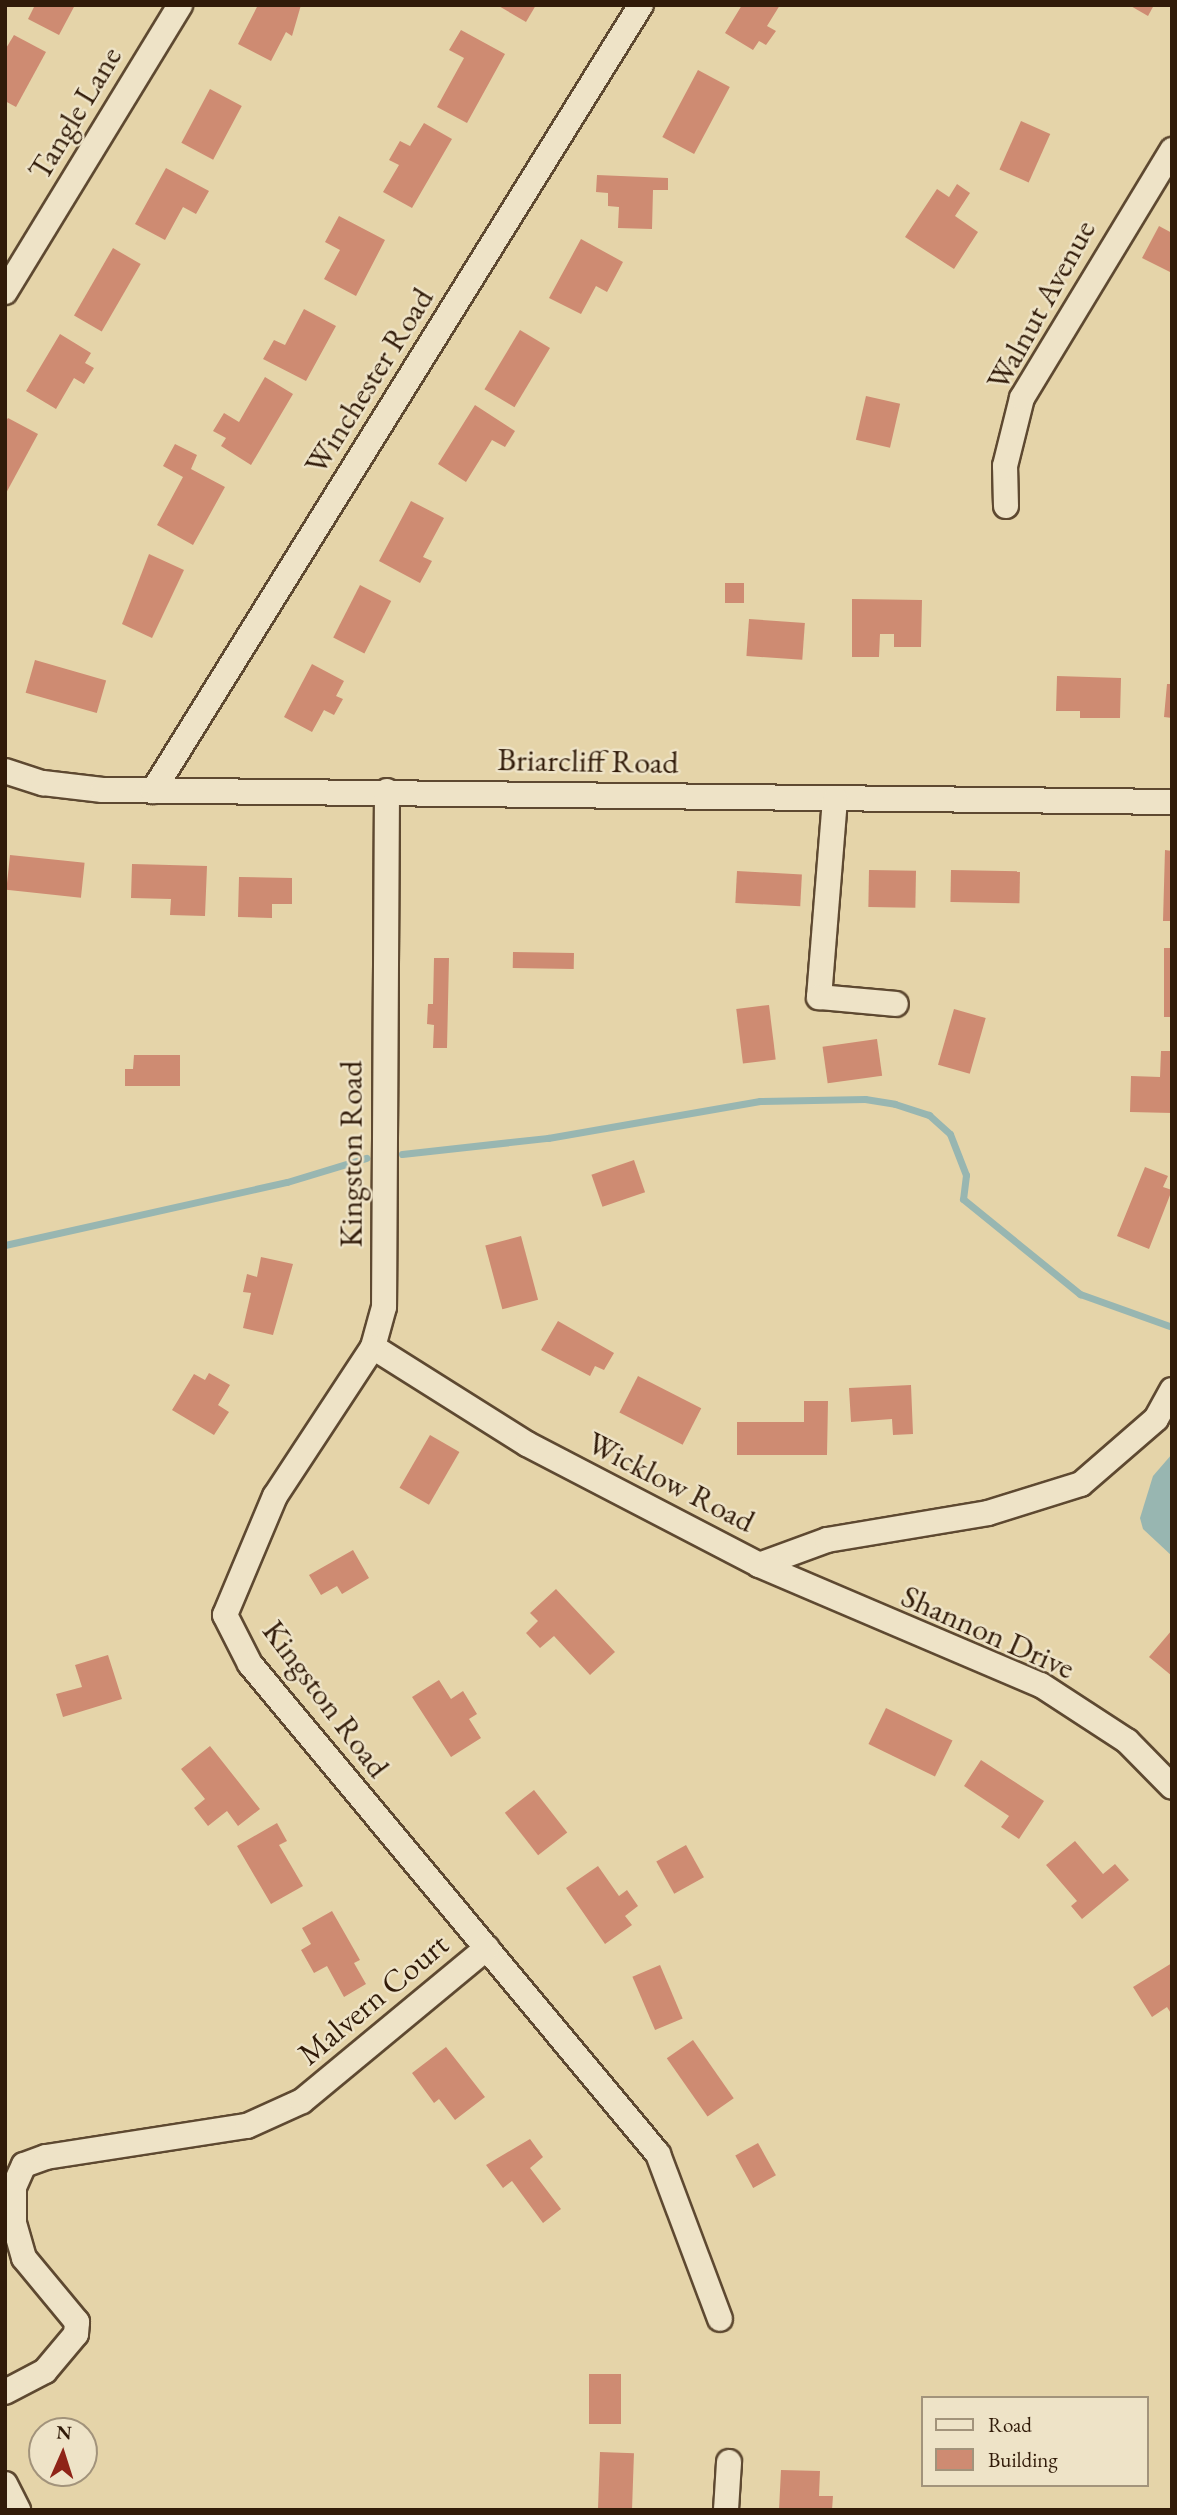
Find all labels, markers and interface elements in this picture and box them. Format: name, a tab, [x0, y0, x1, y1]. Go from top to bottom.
street label: Tangle Lane	[20, 39, 130, 187]
street label: Walnut Avenue	[978, 213, 1104, 397]
street label: Winchester Road	[296, 281, 442, 481]
street label: Briarcliff Road	[497, 740, 679, 782]
street label: Kingston Road	[332, 1061, 370, 1247]
street label: Wicklow Road	[581, 1423, 761, 1541]
street label: Shannon Drive	[896, 1577, 1080, 1687]
street label: Kingston Road	[254, 1613, 398, 1785]
street label: Malvern Court	[290, 1925, 456, 2073]
legend	[922, 2396, 1149, 2487]
text: Road	[988, 2411, 1032, 2438]
north arrow	[28, 2417, 98, 2487]
text: N	[56, 2420, 72, 2445]
text: Building	[988, 2446, 1058, 2473]

